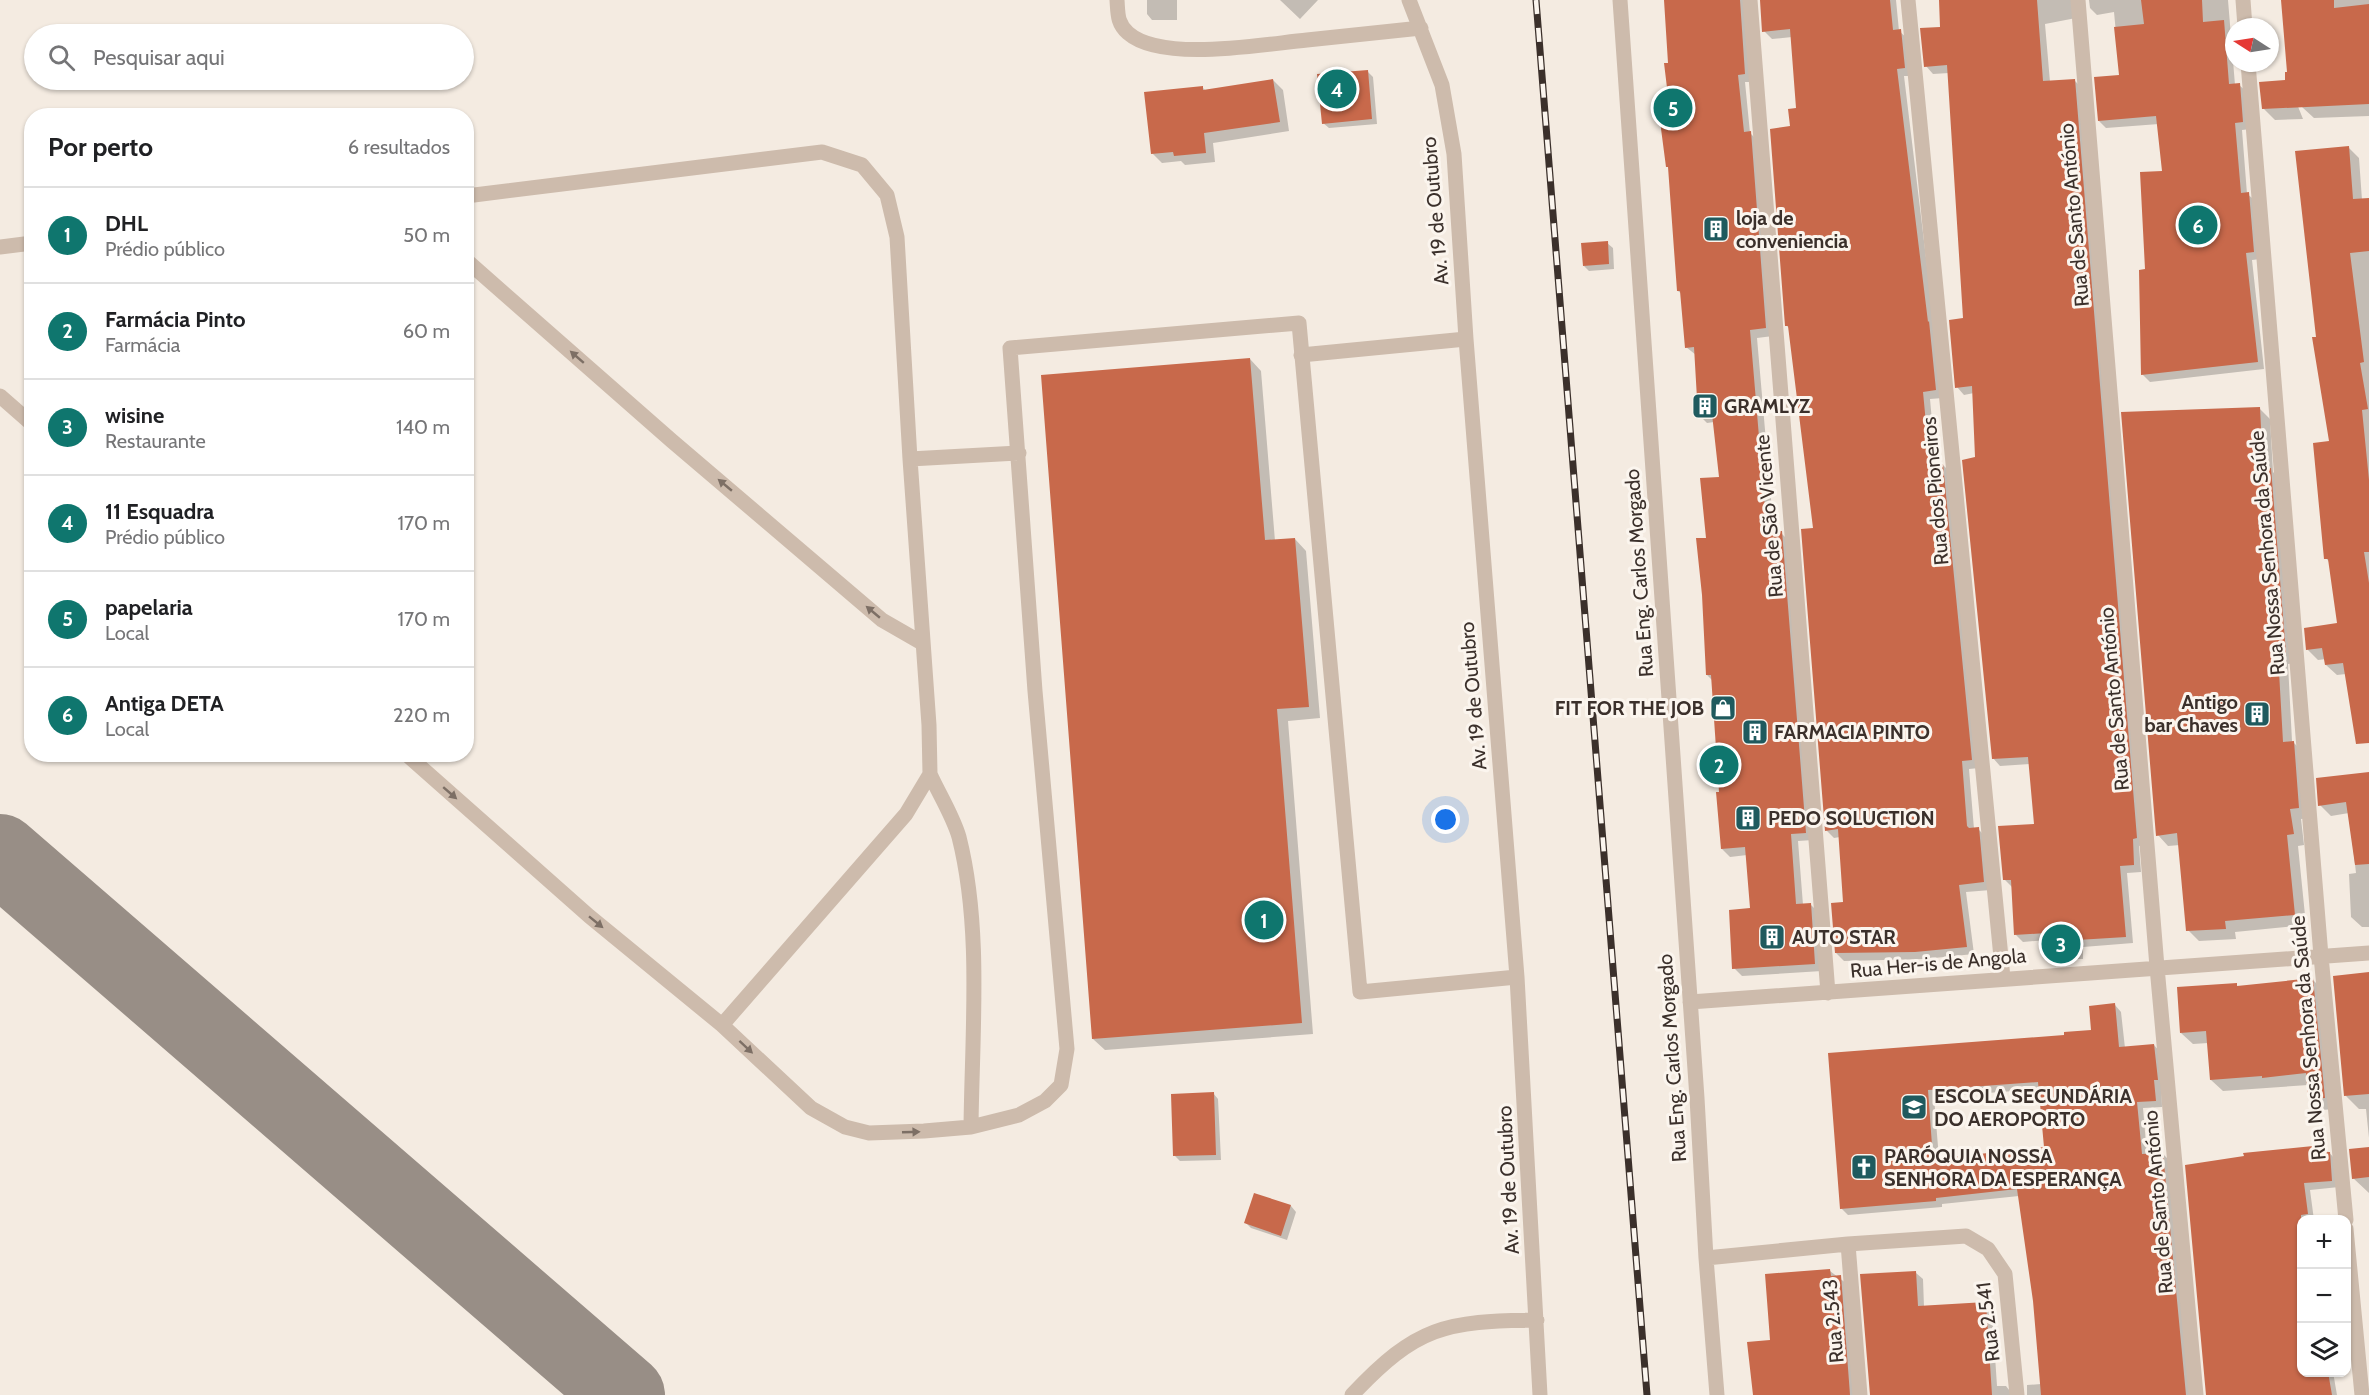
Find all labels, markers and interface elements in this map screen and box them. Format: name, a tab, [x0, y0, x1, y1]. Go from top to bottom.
north arrow	[2225, 18, 2279, 72]
search box	[24, 24, 474, 90]
icon: search	[45, 41, 78, 74]
text: Pesquisar aqui	[93, 44, 225, 71]
pin: 4	[1318, 66, 1356, 112]
pin: 5	[1654, 86, 1692, 130]
street label: Rua de Santo António	[2054, 122, 2094, 308]
text: Por perto	[48, 131, 153, 163]
text: 6 resultados	[348, 135, 450, 159]
street label: Av. 19 de Outubro	[1417, 136, 1453, 286]
pin: 6	[2178, 202, 2218, 248]
place label: loja de conveniencia	[1736, 206, 1848, 253]
text: DHL	[105, 210, 148, 237]
building icon: loja de conveniencia	[1701, 214, 1731, 244]
text: 1	[64, 223, 71, 247]
text: 50 m	[403, 223, 450, 247]
text: Prédio público	[105, 237, 225, 261]
text: Farmácia Pinto	[105, 306, 246, 333]
text: 2	[62, 319, 73, 343]
text: 60 m	[403, 319, 450, 343]
text: Farmácia	[105, 333, 180, 357]
one-way arrow	[569, 351, 585, 364]
building icon: GRAMLYZ	[1690, 391, 1720, 421]
place label: GRAMLYZ	[1724, 394, 1810, 418]
text: wisine	[105, 402, 164, 429]
text: 3	[62, 415, 73, 439]
text: 140 m	[396, 415, 450, 439]
street label: Rua dos Pioneiros	[1917, 416, 1953, 566]
text: Restaurante	[105, 429, 206, 453]
street label: Rua Nossa Senhora da Saúde	[2244, 430, 2290, 676]
street label: Rua de São Vicente	[1750, 434, 1788, 598]
street label: Rua Eng. Carlos Morgado	[1620, 468, 1658, 678]
one-way arrow	[717, 478, 732, 492]
text: 11 Esquadra	[105, 498, 214, 525]
text: 4	[61, 511, 74, 535]
text: 170 m	[398, 511, 450, 535]
text: Prédio público	[105, 525, 225, 549]
text: papelaria	[105, 594, 193, 621]
one-way arrow	[866, 606, 881, 619]
street label: Rua de Santo António	[2094, 606, 2134, 792]
text: 5	[62, 607, 73, 631]
text: 170 m	[398, 607, 450, 631]
text: Local	[105, 621, 149, 645]
street label: Av. 19 de Outubro	[1455, 621, 1491, 771]
text: Antiga DETA	[105, 690, 224, 717]
place label: Antigo bar Chaves	[2144, 690, 2238, 737]
shop icon: FIT FOR THE JOB	[1708, 693, 1738, 723]
place label: FIT FOR THE JOB	[1555, 696, 1704, 720]
building icon: Antigo bar Chaves	[2242, 699, 2272, 729]
text: 6	[62, 703, 73, 727]
text: 220 m	[393, 703, 450, 727]
text: Local	[105, 717, 149, 741]
building icon: FARMACIA PINTO	[1740, 717, 1770, 747]
place label: FARMACIA PINTO	[1774, 720, 1930, 744]
pin: 2	[1700, 742, 1738, 788]
one-way arrow	[442, 786, 457, 799]
building icon: PEDO SOLUCTION	[1733, 803, 1763, 833]
your location	[1431, 805, 1460, 834]
place label: PEDO SOLUCTION	[1768, 806, 1935, 830]
pin: 1	[1244, 898, 1284, 942]
one-way arrow	[589, 915, 604, 928]
street label: Rua Nossa Senhora da Saúde	[2285, 915, 2331, 1161]
building icon: AUTO STAR	[1757, 922, 1787, 952]
pin: 3	[2042, 922, 2080, 966]
place label: AUTO STAR	[1792, 925, 1896, 949]
street label: Rua Her-is de Angola	[1849, 943, 2027, 983]
street label: Rua Eng. Carlos Morgado	[1653, 953, 1691, 1163]
one-way arrow	[738, 1040, 753, 1053]
place label: ESCOLA SECUNDÁRIA DO AEROPORTO	[1934, 1084, 2132, 1131]
school or university icon: ESCOLA SECUNDÁRIA DO AEROPORTO	[1899, 1092, 1929, 1122]
street label: Av. 19 de Outubro	[1492, 1105, 1524, 1255]
street label: Rua de Santo António	[2138, 1109, 2178, 1295]
one-way arrow	[902, 1127, 921, 1136]
place label: PARÓQUIA NOSSA SENHORA DA ESPERANÇA	[1884, 1144, 2122, 1191]
church icon: PARÓQUIA NOSSA SENHORA DA ESPERANÇA	[1849, 1152, 1879, 1182]
map controls	[2297, 1215, 2351, 1377]
button: +	[2297, 1215, 2351, 1269]
button: −	[2297, 1269, 2351, 1323]
street label: Rua 2.543	[1817, 1278, 1849, 1364]
street label: Rua 2.541	[1971, 1281, 2005, 1363]
button: layers	[2297, 1323, 2351, 1377]

